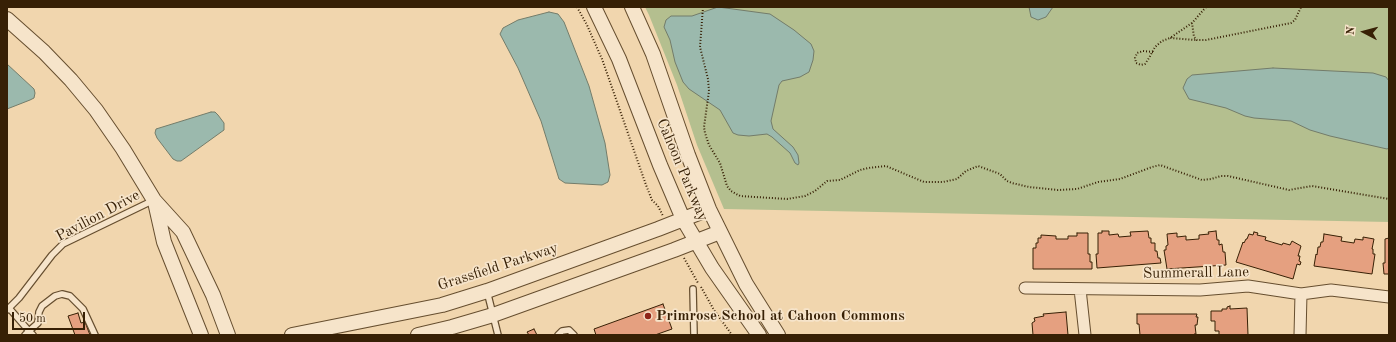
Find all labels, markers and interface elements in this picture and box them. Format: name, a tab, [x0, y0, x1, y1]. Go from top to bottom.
north arrow	[1344, 12, 1384, 52]
text: N	[1346, 26, 1357, 35]
street label: Cahoon Parkway	[652, 116, 712, 224]
street label: Pavilion Drive	[53, 186, 143, 246]
street label: Grassfield Parkway	[436, 239, 560, 295]
street label: Summerall Lane	[1143, 263, 1249, 283]
scale bar	[14, 304, 87, 330]
place label: Primrose School at Cahoon Commons	[656, 307, 905, 325]
marker: Primrose School at Cahoon Commons	[643, 311, 653, 321]
text: 50 m	[19, 313, 46, 325]

